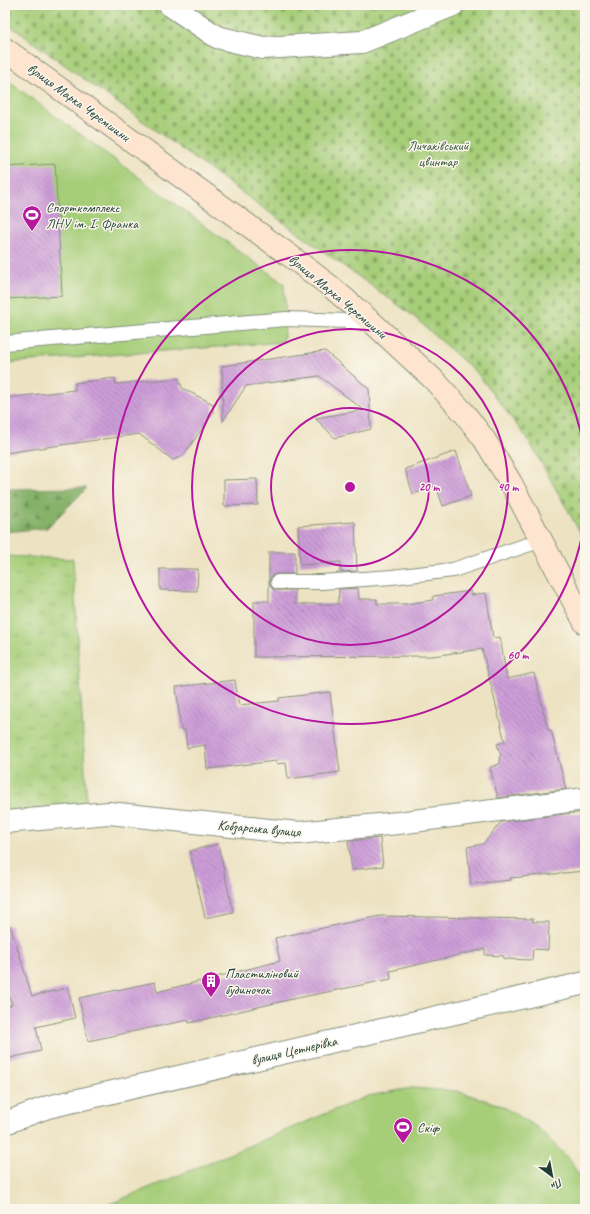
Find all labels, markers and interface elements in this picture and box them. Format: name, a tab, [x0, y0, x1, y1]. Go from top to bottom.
street label: вулиця Марка Черемшини	[24, 60, 135, 146]
park label: Личаківський цвинтар	[407, 137, 470, 170]
place label: Спорткомплекс ЛНУ ім. І. Франка	[46, 199, 139, 232]
sports icon: Спорткомплекс ЛНУ ім. І. Франка	[21, 204, 43, 232]
street label: вулиця Марка Черемшини	[285, 251, 392, 344]
text: 20 m	[419, 479, 440, 495]
text: 40 m	[498, 479, 519, 495]
centre of rings	[343, 480, 357, 494]
text: 60 m	[508, 647, 530, 663]
street label: Кобзарська вулиця	[217, 816, 302, 841]
place label: Пластиліновий будиночок	[225, 965, 299, 998]
building icon: Пластиліновий будиночок	[200, 970, 222, 998]
street label: вулиця Цетнерівка	[250, 1032, 339, 1069]
sports icon: Скіф	[392, 1116, 414, 1144]
place label: Скіф	[417, 1119, 441, 1136]
north arrow	[532, 1156, 572, 1196]
text: Пн	[548, 1175, 566, 1194]

